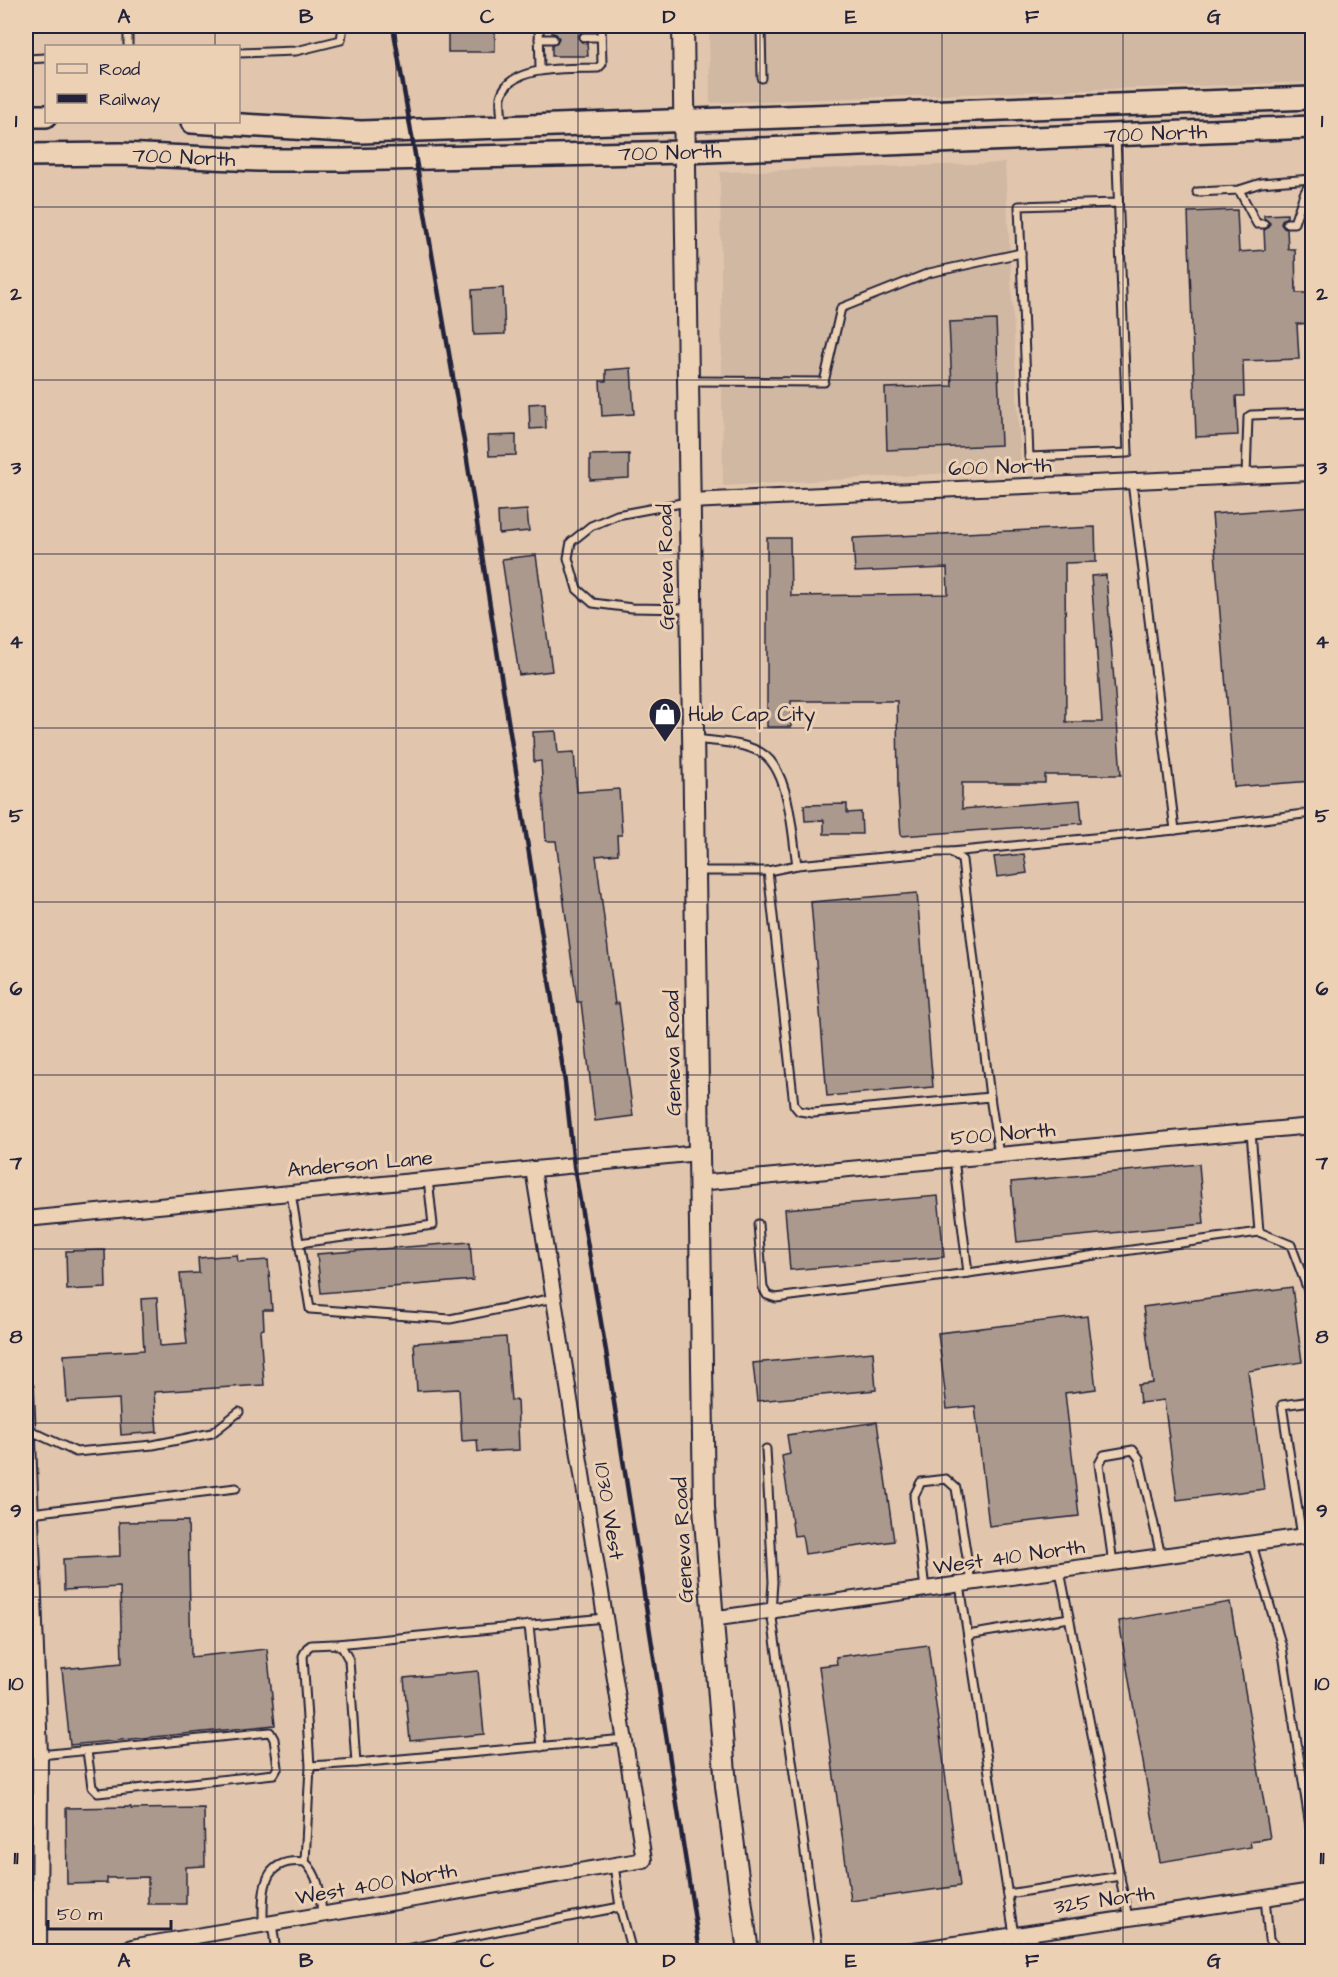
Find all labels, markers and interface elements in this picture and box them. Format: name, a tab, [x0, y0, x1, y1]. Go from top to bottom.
text: A	[118, 3, 131, 31]
text: B	[299, 3, 314, 31]
text: C	[480, 3, 495, 31]
text: D	[663, 3, 676, 31]
text: E	[845, 3, 857, 31]
text: F	[1025, 3, 1040, 31]
text: G	[1207, 3, 1221, 31]
legend	[45, 45, 240, 123]
text: Road	[99, 57, 140, 82]
text: Railway	[99, 87, 160, 113]
text: 1	[15, 107, 18, 135]
text: 1	[1321, 107, 1324, 135]
street label: 700 North	[1103, 117, 1208, 150]
street label: 700 North	[618, 136, 723, 168]
street label: 700 North	[132, 140, 237, 174]
text: 2	[9, 280, 22, 308]
text: 2	[1315, 280, 1328, 308]
street label: 600 North	[948, 451, 1053, 483]
text: 3	[10, 454, 22, 482]
text: 3	[1316, 454, 1328, 482]
street label: Geneva Road	[650, 504, 682, 630]
text: 4	[9, 628, 23, 656]
text: 4	[1315, 628, 1329, 656]
shop icon: Hub Cap City	[647, 696, 683, 743]
place label: Hub Cap City	[688, 700, 816, 731]
text: 5	[9, 802, 24, 830]
text: 5	[1315, 802, 1330, 830]
text: 6	[10, 975, 23, 1003]
text: 6	[1316, 975, 1329, 1003]
street label: Geneva Road	[657, 990, 689, 1116]
street label: 500 North	[949, 1115, 1057, 1153]
street label: Anderson Lane	[286, 1143, 434, 1185]
text: 7	[9, 1149, 23, 1177]
text: 7	[1315, 1149, 1329, 1177]
text: 8	[10, 1323, 23, 1351]
text: 8	[1316, 1323, 1329, 1351]
street label: 1030 West	[587, 1460, 631, 1562]
street label: Geneva Road	[665, 1476, 701, 1604]
text: 9	[10, 1497, 22, 1525]
text: 9	[1316, 1497, 1328, 1525]
street label: West 410 North	[931, 1532, 1087, 1582]
text: 10	[8, 1670, 24, 1698]
text: 10	[1314, 1670, 1330, 1698]
text: 11	[13, 1844, 19, 1872]
text: 11	[1319, 1844, 1325, 1872]
street label: West 400 North	[293, 1855, 459, 1912]
street label: 325 North	[1052, 1878, 1157, 1921]
scale bar	[48, 1893, 171, 1931]
text: 50 m	[57, 1902, 102, 1927]
text: A	[118, 1947, 131, 1975]
text: B	[299, 1947, 314, 1975]
text: C	[480, 1947, 495, 1975]
text: D	[663, 1947, 676, 1975]
text: E	[845, 1947, 857, 1975]
text: F	[1025, 1947, 1040, 1975]
text: G	[1207, 1947, 1221, 1975]

